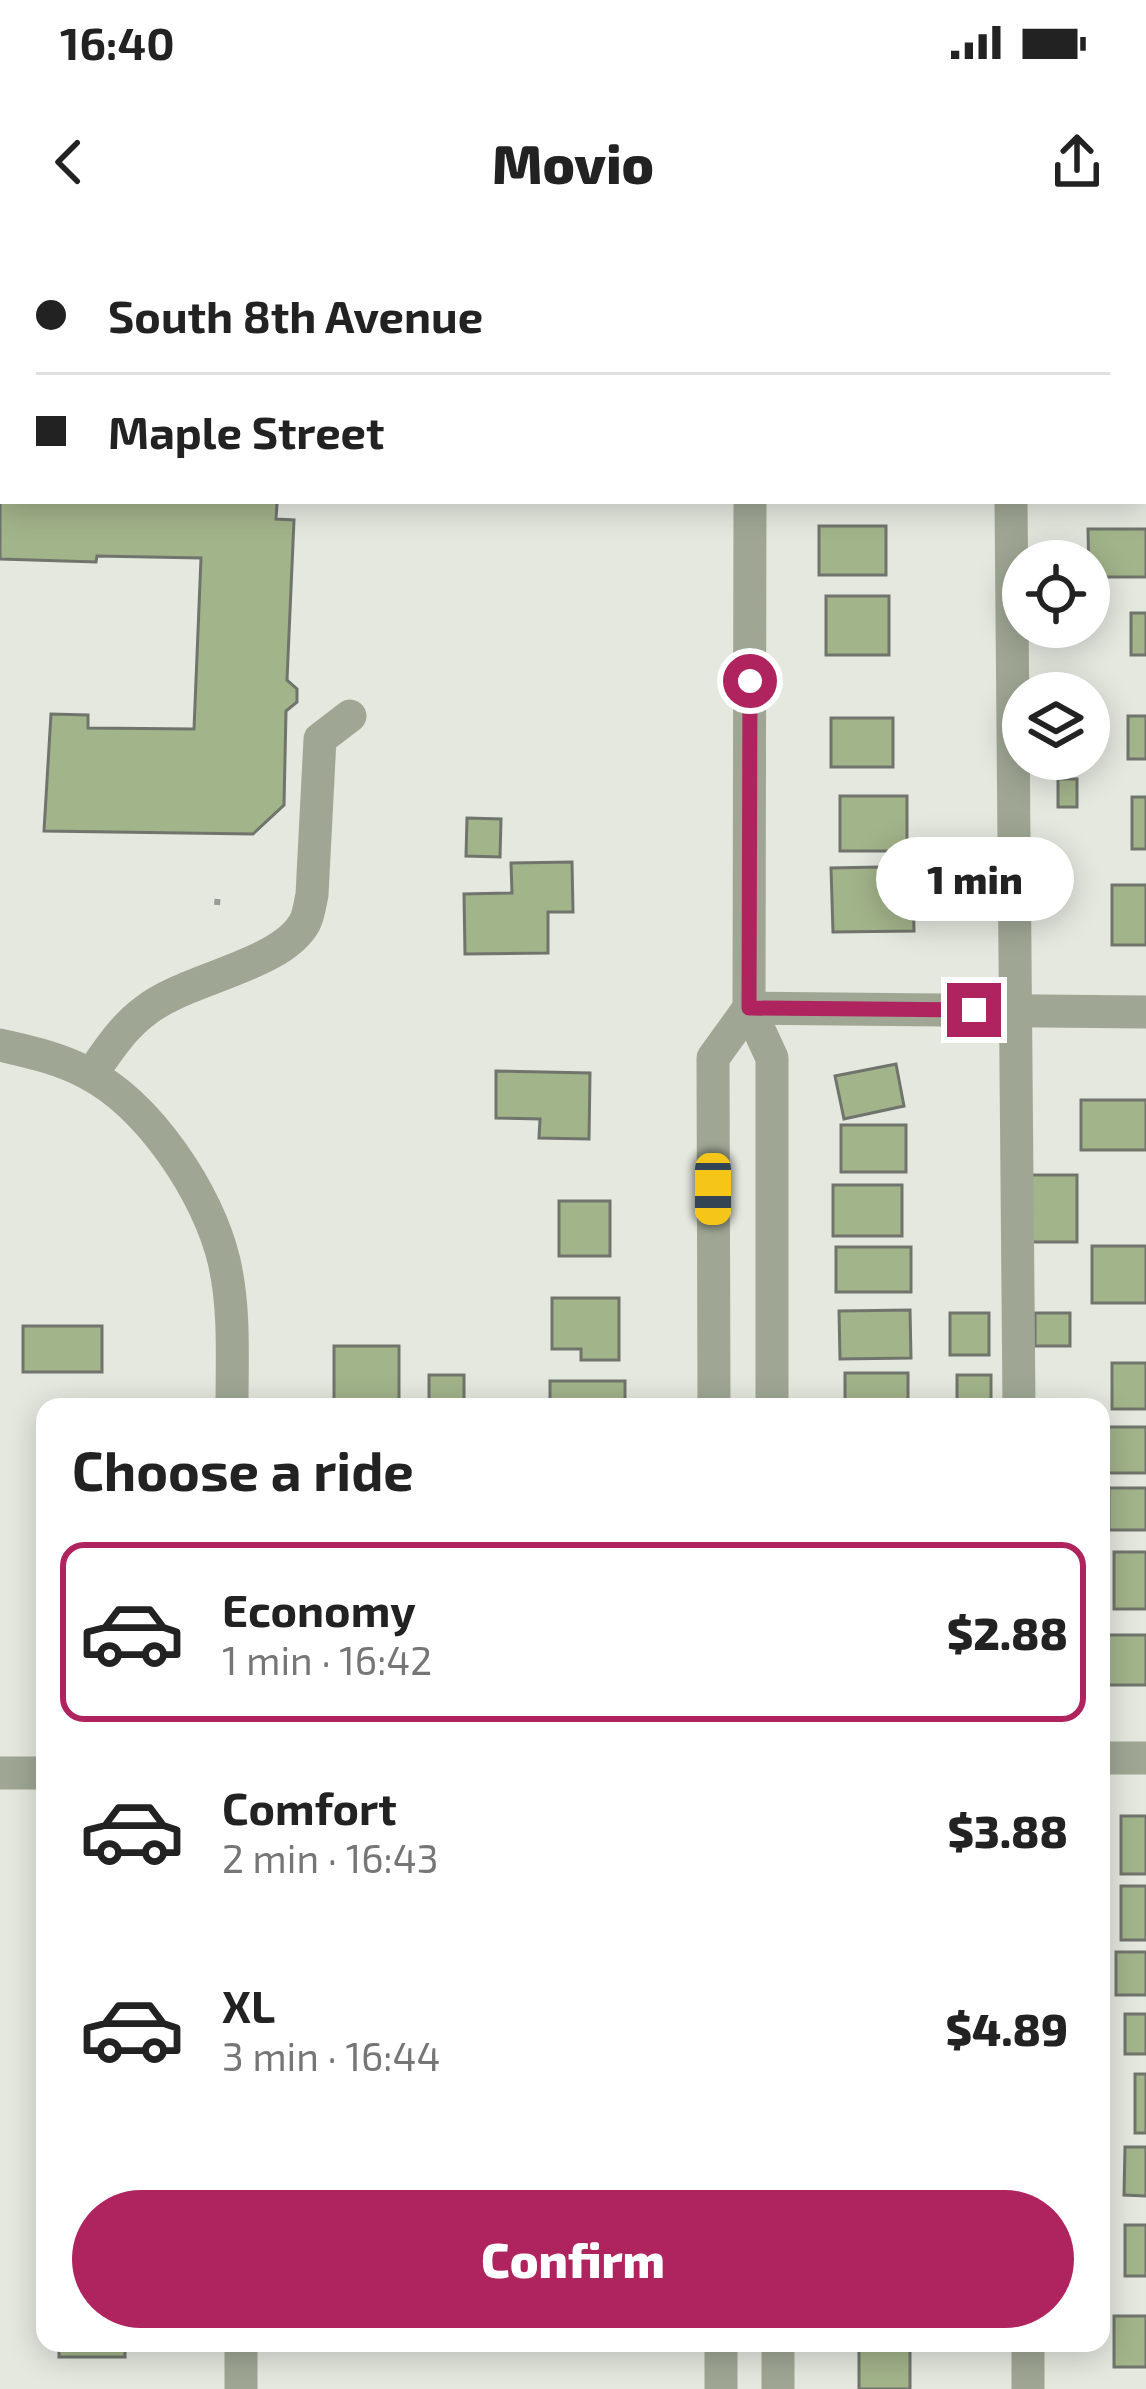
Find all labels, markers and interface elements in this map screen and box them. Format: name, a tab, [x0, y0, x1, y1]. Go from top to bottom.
text: 16:40	[60, 15, 175, 69]
icon: back	[36, 129, 102, 195]
icon: share	[1044, 129, 1110, 195]
text: Movio	[492, 130, 654, 195]
text: South 8th Avenue	[108, 288, 483, 342]
text: Maple Street	[108, 404, 384, 458]
map controls	[1002, 540, 1110, 780]
button: locate	[1002, 540, 1110, 648]
route start	[723, 654, 777, 708]
button: layers	[1002, 672, 1110, 780]
callout: 1 min	[875, 836, 1073, 920]
text: 1 min	[927, 855, 1023, 902]
route end	[947, 983, 1001, 1037]
car	[695, 1153, 731, 1225]
text: Choose a ride	[72, 1437, 414, 1502]
icon: car	[78, 1578, 186, 1686]
text: Economy	[222, 1582, 416, 1636]
text: $2.88	[947, 1605, 1068, 1659]
text: 1 min · 16:42	[222, 1636, 432, 1683]
icon: car	[78, 1776, 186, 1884]
text: Comfort	[222, 1780, 397, 1834]
text: $3.88	[948, 1803, 1068, 1857]
text: 2 min · 16:43	[222, 1834, 438, 1881]
icon: car	[78, 1974, 186, 2082]
text: XL	[222, 1978, 275, 2032]
text: $4.89	[946, 2001, 1068, 2055]
text: 3 min · 16:44	[222, 2032, 440, 2079]
button: Confirm	[72, 2190, 1074, 2328]

